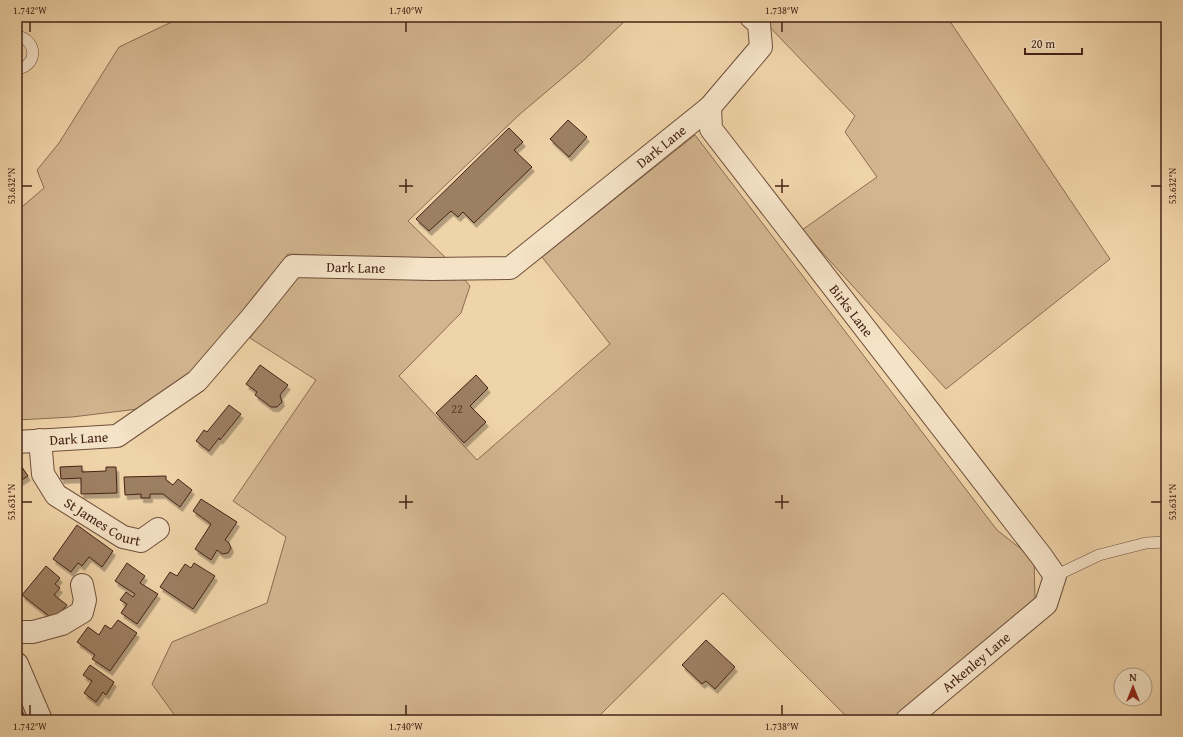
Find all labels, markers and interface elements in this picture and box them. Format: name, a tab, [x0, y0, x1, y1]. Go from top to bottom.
text: 1.742°W	[13, 3, 47, 18]
text: 1.740°W	[389, 3, 423, 18]
text: 1.738°W	[765, 3, 799, 18]
scale bar	[1025, 30, 1082, 56]
text: 20 m	[1031, 35, 1055, 52]
street label: Dark Lane	[632, 120, 691, 173]
text: 53.632°N	[4, 167, 19, 204]
text: 53.632°N	[1165, 167, 1180, 204]
street label: Dark Lane	[326, 257, 386, 278]
street label: Birks Lane	[825, 280, 878, 341]
house number: 22	[451, 400, 463, 417]
street label: Dark Lane	[49, 427, 109, 450]
text: 53.631°N	[4, 483, 19, 520]
text: 53.631°N	[1165, 483, 1180, 520]
street label: St James Court	[60, 493, 143, 551]
street label: Arkenley Lane	[937, 627, 1015, 697]
north arrow	[1113, 667, 1153, 707]
text: N	[1129, 669, 1137, 685]
text: 1.742°W	[13, 719, 47, 734]
text: 1.740°W	[389, 719, 423, 734]
text: 1.738°W	[765, 719, 799, 734]

